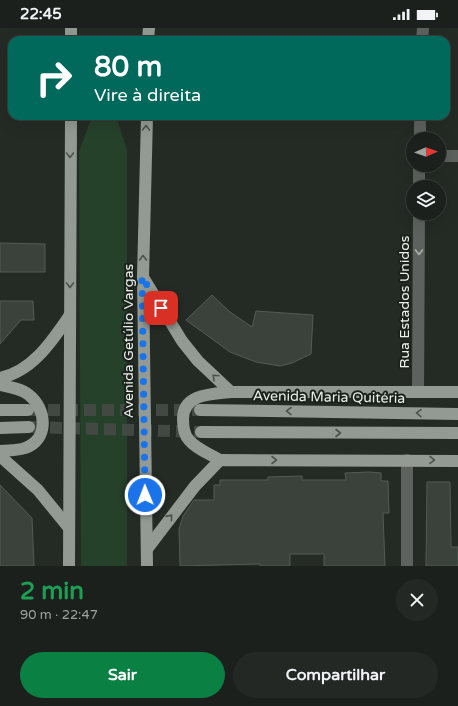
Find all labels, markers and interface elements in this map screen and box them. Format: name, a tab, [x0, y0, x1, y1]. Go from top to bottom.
text: 22:45	[20, 5, 62, 23]
text: 80 m	[94, 50, 162, 84]
icon: right	[28, 52, 80, 104]
text: Vire à direita	[94, 84, 201, 106]
one-way arrow	[142, 125, 150, 131]
north arrow	[406, 132, 446, 172]
map controls	[406, 132, 446, 220]
one-way arrow	[66, 152, 74, 158]
button: layers	[406, 180, 446, 220]
street label: Rua Estados Unidos	[396, 235, 413, 368]
one-way arrow	[415, 249, 423, 255]
one-way arrow	[139, 255, 147, 261]
street label: Avenida Getúlio Vargas	[120, 263, 137, 418]
one-way arrow	[66, 282, 74, 288]
pin	[144, 291, 178, 325]
icon: arrive	[150, 297, 172, 319]
one-way arrow	[212, 374, 220, 382]
street label: Avenida Maria Quitéria	[253, 387, 405, 407]
one-way arrow	[286, 407, 292, 416]
one-way arrow	[416, 409, 422, 417]
one-way arrow	[335, 429, 341, 437]
one-way arrow	[271, 456, 277, 464]
one-way arrow	[429, 456, 435, 465]
position arrow	[124, 474, 166, 516]
one-way arrow	[165, 515, 172, 522]
text: 2 min	[20, 577, 84, 606]
button: close	[396, 579, 438, 621]
text: 90 m · 22:47	[20, 607, 98, 623]
button: Sair	[20, 652, 225, 698]
button: Compartilhar	[233, 652, 438, 698]

